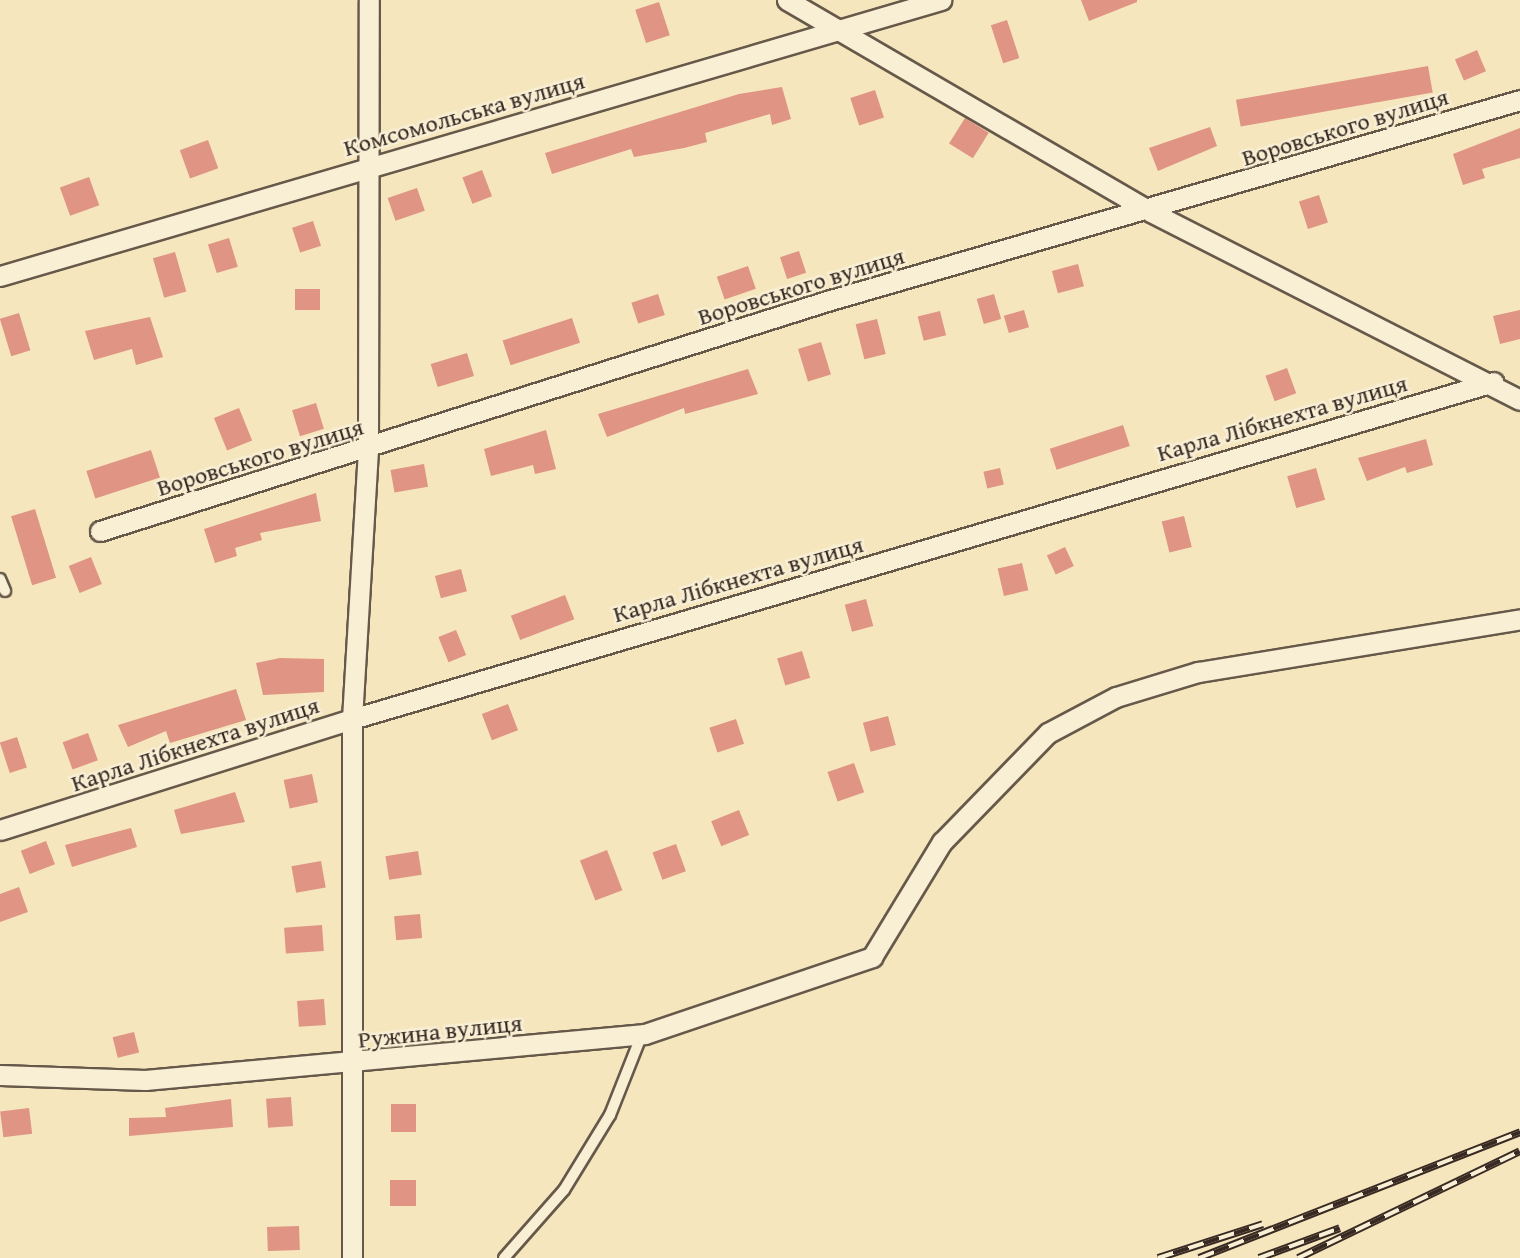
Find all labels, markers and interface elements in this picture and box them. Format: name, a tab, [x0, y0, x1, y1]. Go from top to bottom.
street label: Комсомольська вулиця	[340, 66, 588, 162]
street label: Воровського вулиця	[1238, 82, 1452, 172]
street label: Воровського вулиця	[694, 241, 908, 331]
street label: Карла Лібкнехта вулиця	[1154, 368, 1410, 468]
street label: Воровського вулиця	[153, 412, 367, 502]
street label: Карла Лібкнехта вулиця	[610, 529, 866, 629]
street label: Карла Лібкнехта вулиця	[67, 690, 323, 798]
street label: Ружина вулиця	[357, 1008, 523, 1054]

